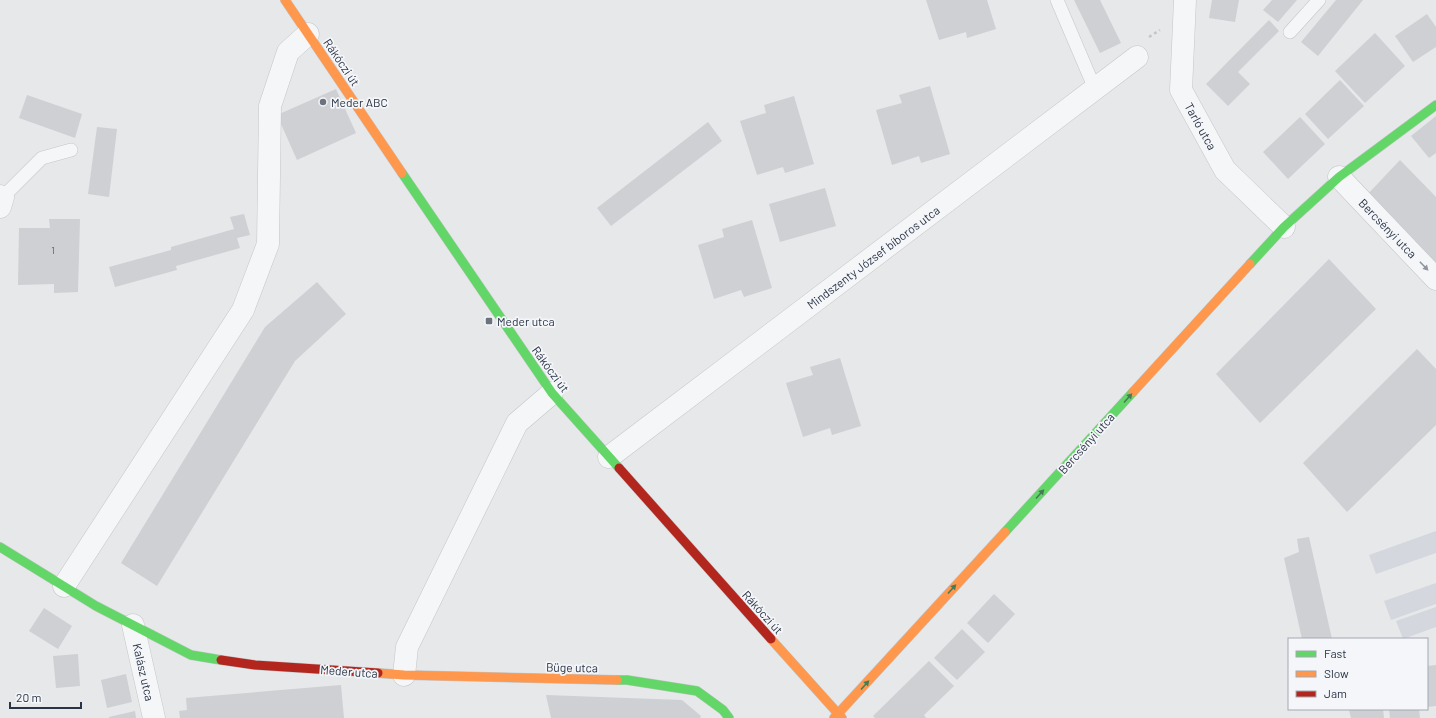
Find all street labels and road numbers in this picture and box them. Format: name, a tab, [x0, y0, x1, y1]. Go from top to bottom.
street label: Rákóczi út	[321, 36, 363, 88]
street label: Tarló utca	[1182, 100, 1220, 152]
street label: Bercsényi utca	[1356, 195, 1420, 261]
street label: Mindszenty József bíboros utca	[804, 203, 942, 311]
street label: Rákóczi út	[530, 343, 572, 395]
street label: Bercsényi utca	[1055, 410, 1117, 476]
street label: Rákóczi út	[740, 587, 786, 637]
street label: Kalász utca	[131, 642, 157, 702]
street label: Büge utca	[546, 660, 598, 674]
street label: Meder utca	[320, 662, 378, 680]

